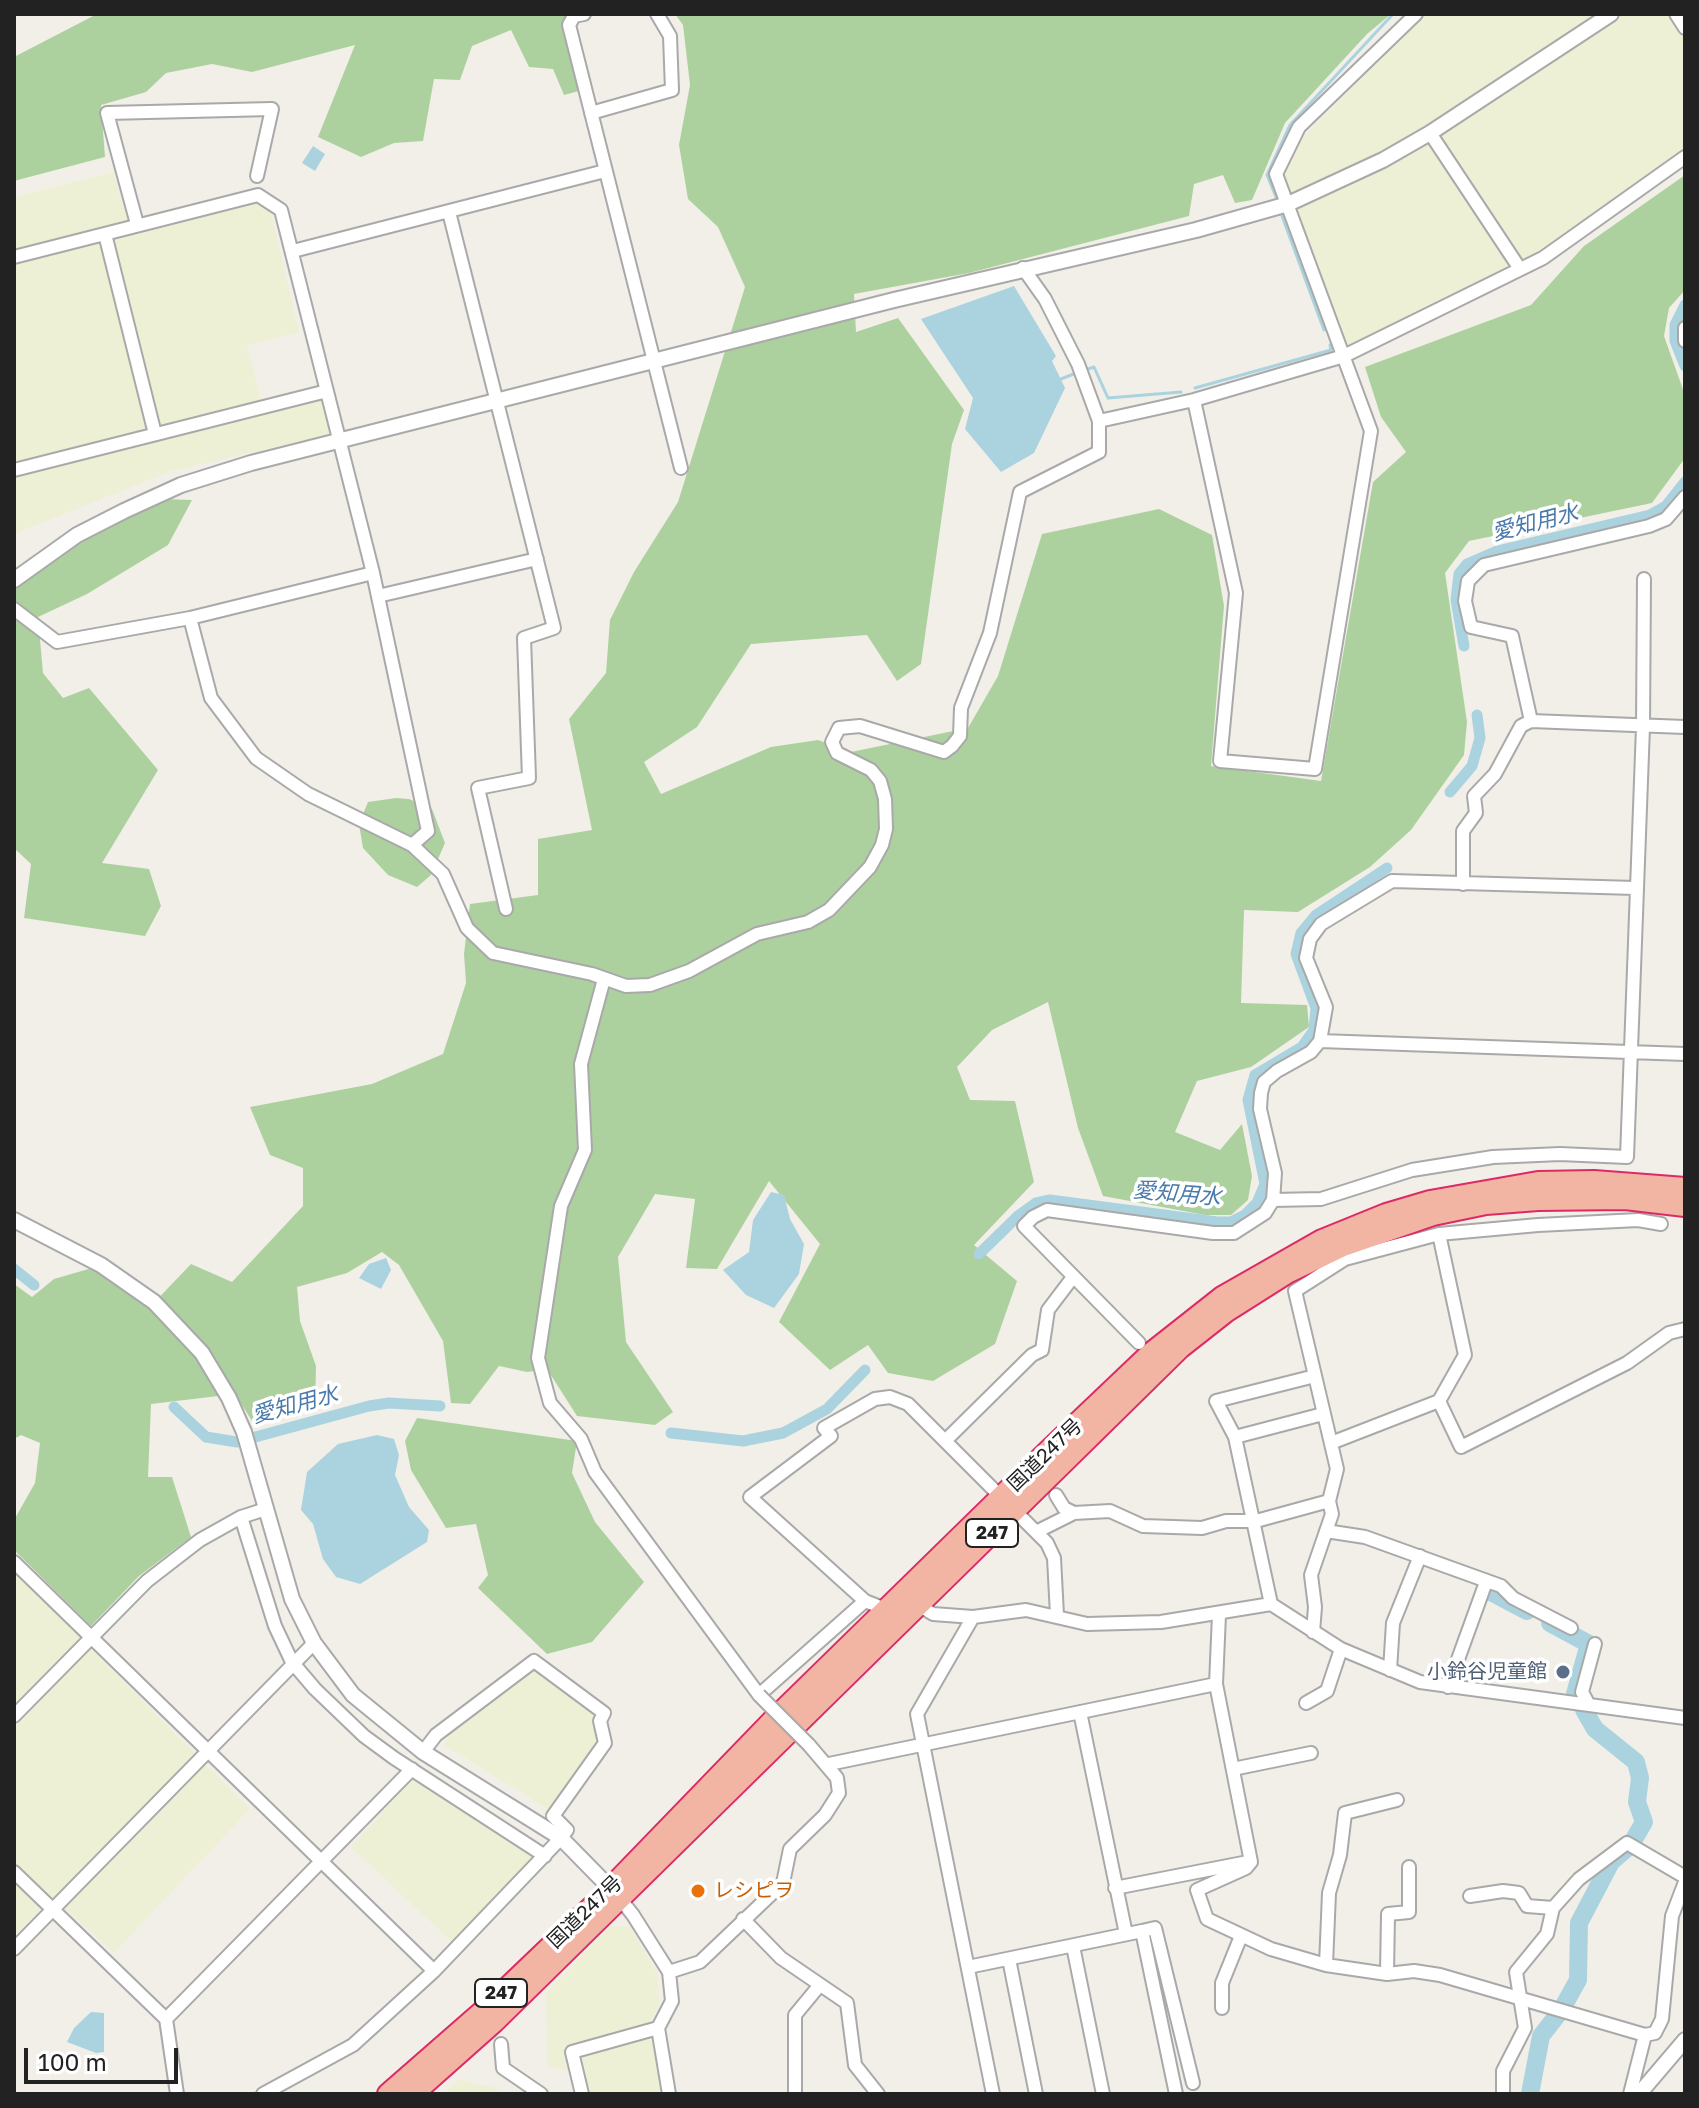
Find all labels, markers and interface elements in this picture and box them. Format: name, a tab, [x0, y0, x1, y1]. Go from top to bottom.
water label: 愛知用水	[1489, 500, 1581, 546]
water label: 愛知用水	[1132, 1177, 1222, 1211]
water label: 愛知用水	[249, 1381, 341, 1429]
street label: 国道247号	[1003, 1414, 1087, 1496]
road number: 247	[966, 1519, 1018, 1547]
place label: 小鈴谷児童館	[1427, 1660, 1547, 1684]
marker: 小鈴谷児童館	[1554, 1663, 1572, 1681]
street label: 国道247号	[543, 1871, 627, 1953]
place label: レシピヲ	[714, 1879, 794, 1903]
marker: レシピヲ	[689, 1882, 707, 1900]
road number: 247	[475, 1979, 527, 2007]
scale bar	[28, 2032, 182, 2082]
text: 100 m	[38, 2047, 107, 2076]

